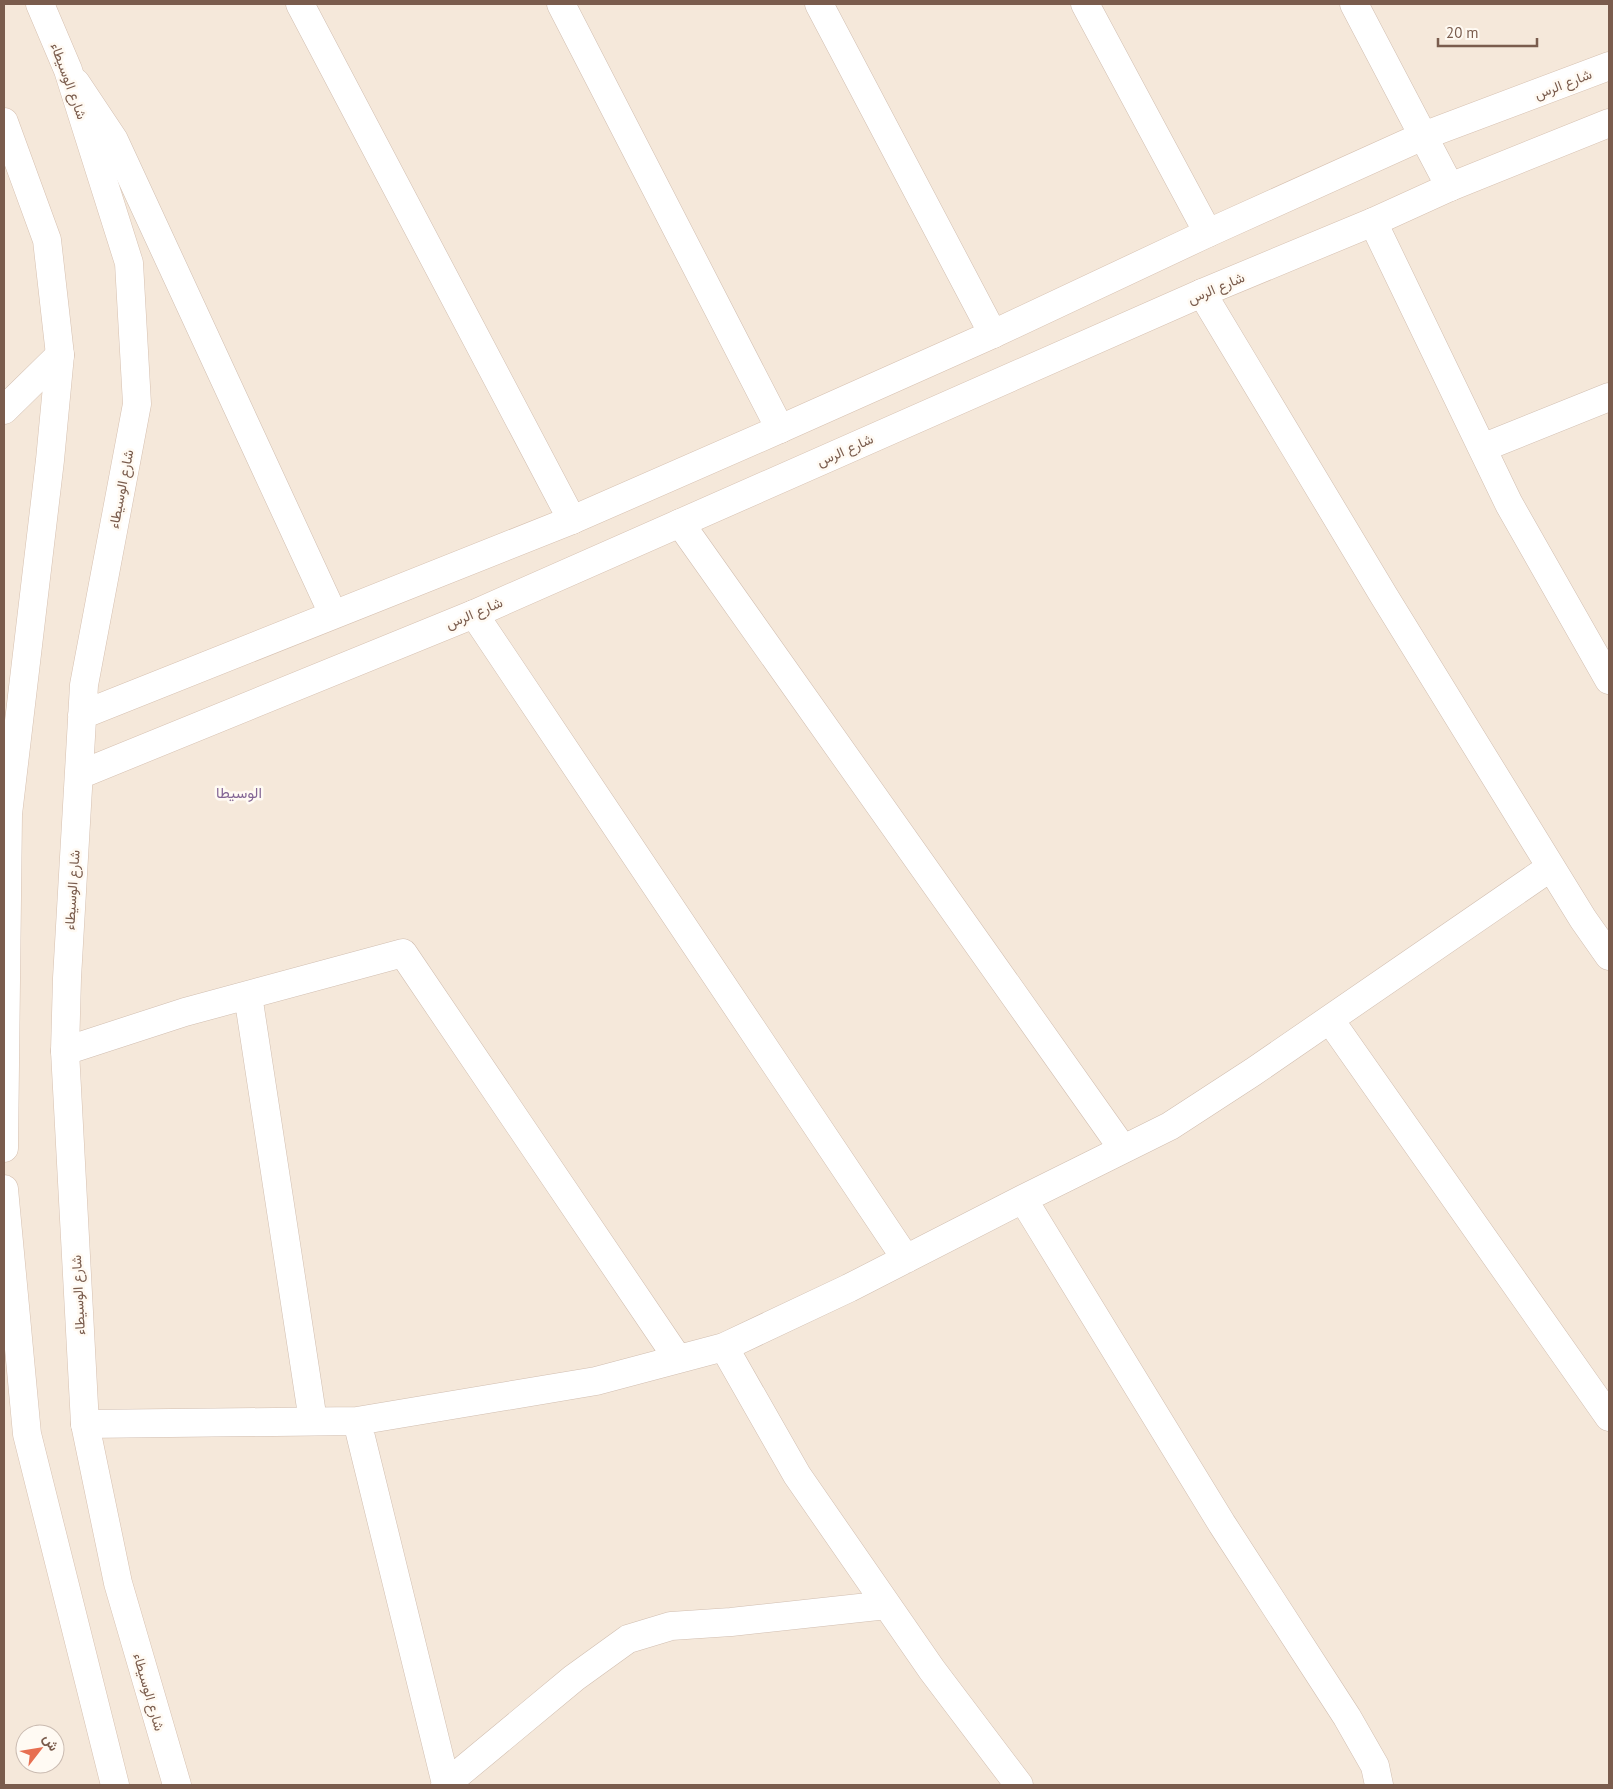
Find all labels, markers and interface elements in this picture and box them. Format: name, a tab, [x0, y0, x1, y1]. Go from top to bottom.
scale bar	[1438, 15, 1537, 47]
text: 20 m	[1446, 23, 1479, 42]
street label: شارع الوسيطاء	[45, 40, 91, 122]
street label: شارع الرس	[1532, 65, 1595, 105]
street label: شارع الرس	[1185, 268, 1248, 310]
street label: شارع الرس	[814, 430, 877, 472]
street label: شارع الوسيطاء	[105, 448, 139, 531]
street label: شارع الرس	[443, 593, 506, 635]
district label: الوسيطا	[216, 783, 262, 802]
street label: شارع الوسيطاء	[60, 849, 86, 931]
street label: شارع الوسيطاء	[67, 1254, 91, 1336]
street label: شارع الوسيطاء	[127, 1651, 169, 1734]
north arrow	[15, 1724, 65, 1774]
text: ش	[39, 1730, 63, 1754]

